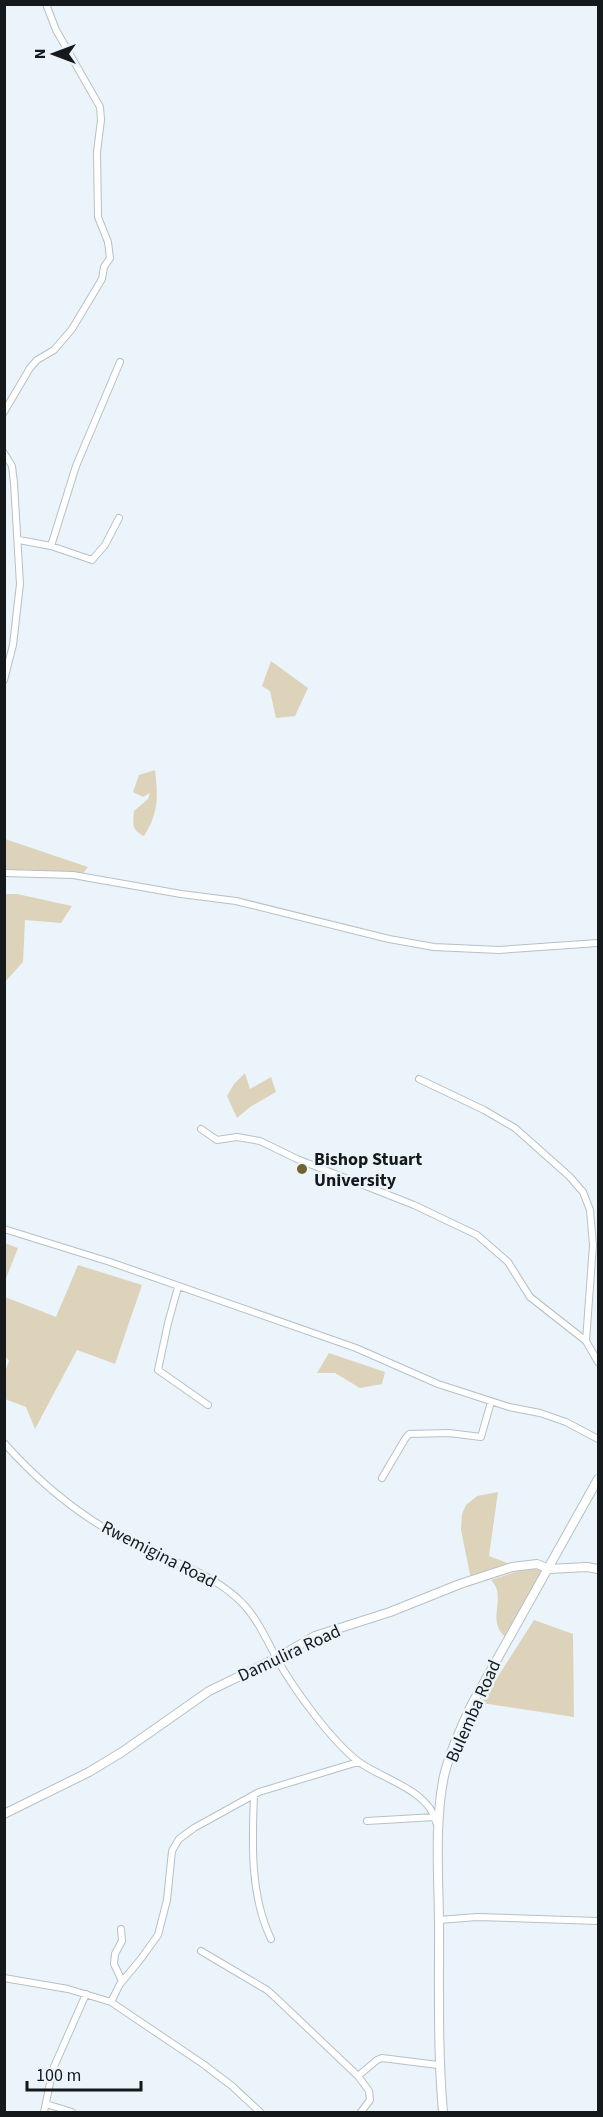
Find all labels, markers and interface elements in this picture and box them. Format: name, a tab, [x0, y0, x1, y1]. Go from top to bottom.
north arrow	[24, 24, 84, 84]
text: N	[29, 49, 51, 59]
place label: Bishop Stuart University	[314, 1147, 422, 1193]
marker: Bishop Stuart University	[295, 1162, 309, 1176]
street label: Rwemigina Road	[97, 1515, 221, 1594]
street label: Damulira Road	[234, 1619, 345, 1688]
street label: Bulemba Road	[440, 1656, 507, 1766]
scale bar	[27, 2054, 141, 2092]
text: 100 m	[36, 2063, 81, 2088]

